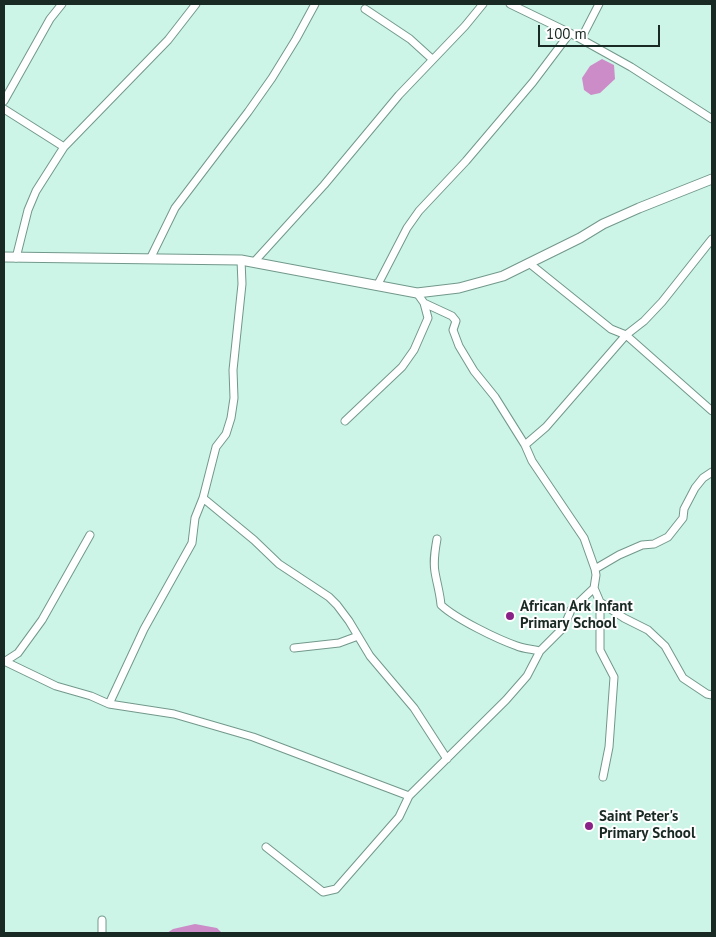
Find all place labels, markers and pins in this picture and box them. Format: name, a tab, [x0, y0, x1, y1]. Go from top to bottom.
place label: African Ark Infant Primary School	[520, 598, 633, 633]
marker: African Ark Infant Primary School	[504, 610, 516, 622]
place label: Saint Peter's Primary School	[599, 808, 695, 843]
marker: Saint Peter's Primary School	[583, 820, 595, 832]

